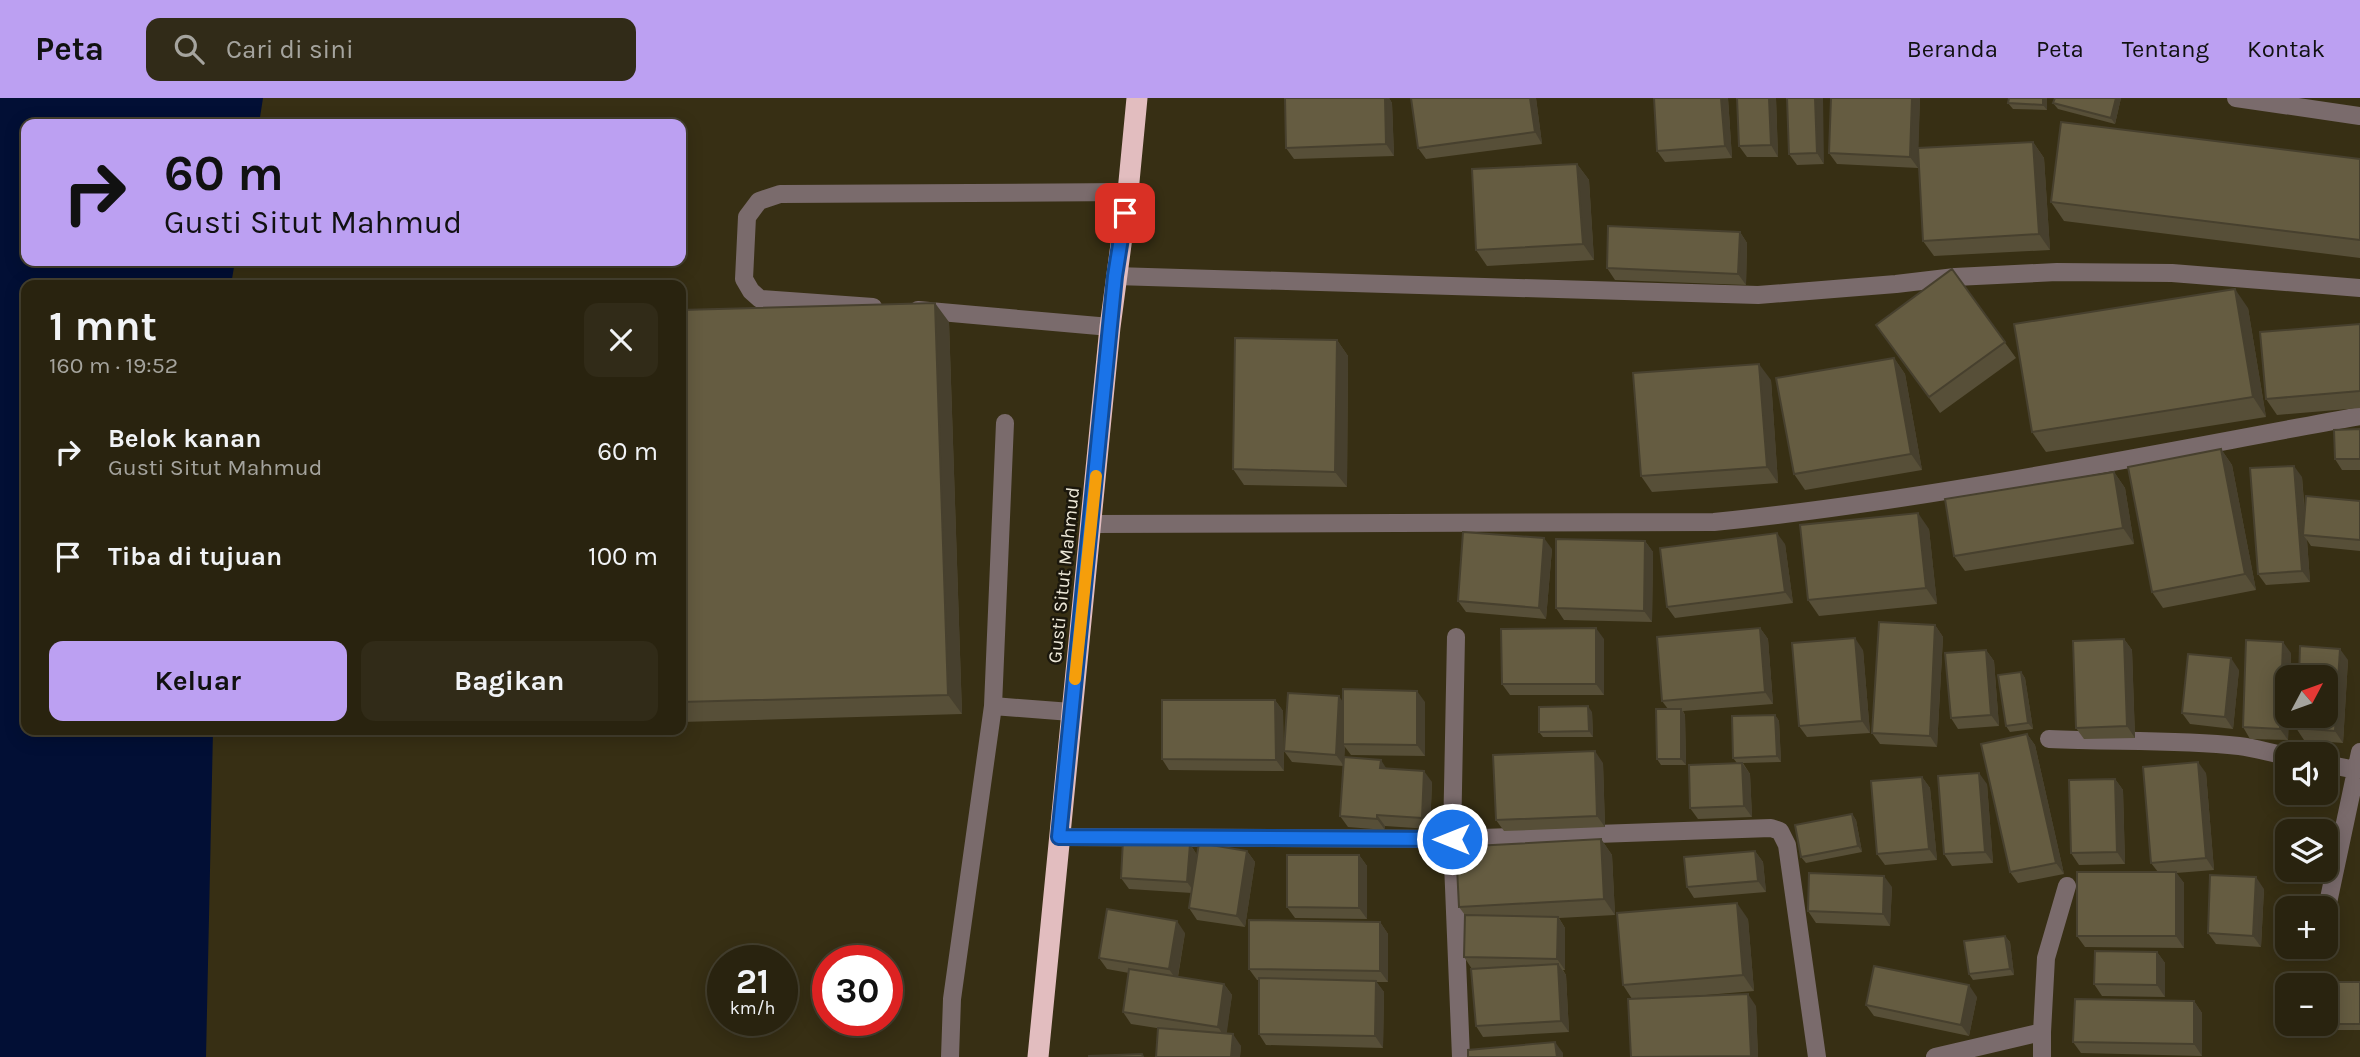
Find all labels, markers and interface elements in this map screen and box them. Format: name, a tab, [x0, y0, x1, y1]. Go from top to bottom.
search box	[146, 18, 636, 81]
text: Peta	[35, 30, 104, 68]
icon: search	[170, 30, 208, 68]
text: Cari di sini	[226, 34, 354, 65]
text: Beranda	[1907, 35, 1998, 63]
text: Peta	[2036, 35, 2084, 63]
text: Tentang	[2122, 35, 2209, 63]
text: Kontak	[2247, 35, 2325, 63]
text: 60 m	[164, 145, 284, 202]
icon: right	[49, 147, 140, 238]
pin	[1095, 183, 1155, 243]
icon: arrive	[1106, 194, 1144, 232]
text: Gusti Situt Mahmud	[164, 204, 462, 241]
text: 1 mnt	[49, 301, 157, 351]
button: close	[584, 303, 658, 377]
text: 160 m · 19:52	[49, 352, 178, 379]
text: Belok kanan	[108, 423, 261, 454]
icon: right	[49, 433, 87, 471]
text: 60 m	[597, 436, 658, 467]
text: Gusti Situt Mahmud	[108, 454, 322, 481]
street label: Gusti Situt Mahmud	[1044, 486, 1084, 664]
icon: arrive	[49, 538, 87, 576]
text: Tiba di tujuan	[108, 541, 282, 572]
text: 100 m	[588, 541, 658, 572]
button: Keluar	[49, 641, 347, 721]
button: Bagikan	[361, 641, 658, 721]
north arrow	[2275, 665, 2338, 728]
map controls	[2275, 665, 2338, 1036]
button: sound	[2275, 742, 2338, 805]
position arrow	[1415, 802, 1489, 876]
button: layers	[2275, 819, 2338, 882]
button: +	[2275, 896, 2338, 959]
speed limit sign: 30	[812, 945, 903, 1036]
text: 21	[736, 961, 769, 1002]
button: −	[2275, 973, 2338, 1036]
text: km/h	[730, 997, 775, 1019]

